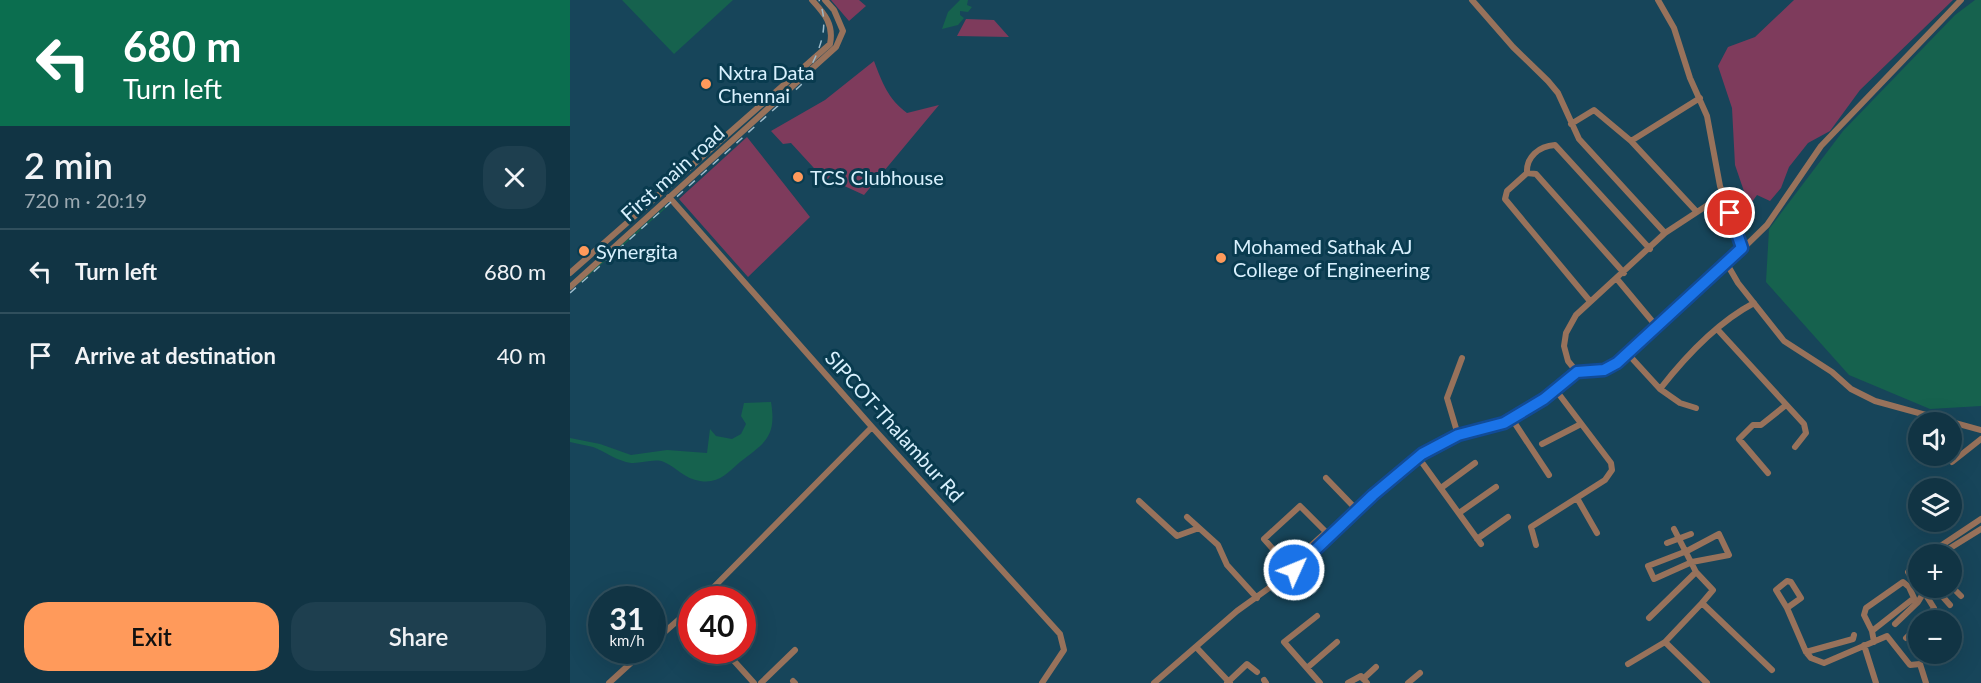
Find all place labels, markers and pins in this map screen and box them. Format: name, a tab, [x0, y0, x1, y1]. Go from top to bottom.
place label: Nxtra Data Chennai	[718, 60, 814, 107]
marker: Nxtra Data Chennai	[699, 77, 713, 91]
place label: TCS Clubhouse	[810, 165, 944, 189]
marker: TCS Clubhouse	[791, 170, 805, 184]
pin	[1704, 187, 1755, 238]
place label: Mohamed Sathak AJ College of Engineering	[1233, 234, 1430, 281]
place label: Synergita	[596, 239, 678, 263]
marker: Synergita	[577, 244, 591, 258]
marker: Mohamed Sathak AJ College of Engineering	[1214, 251, 1228, 265]

